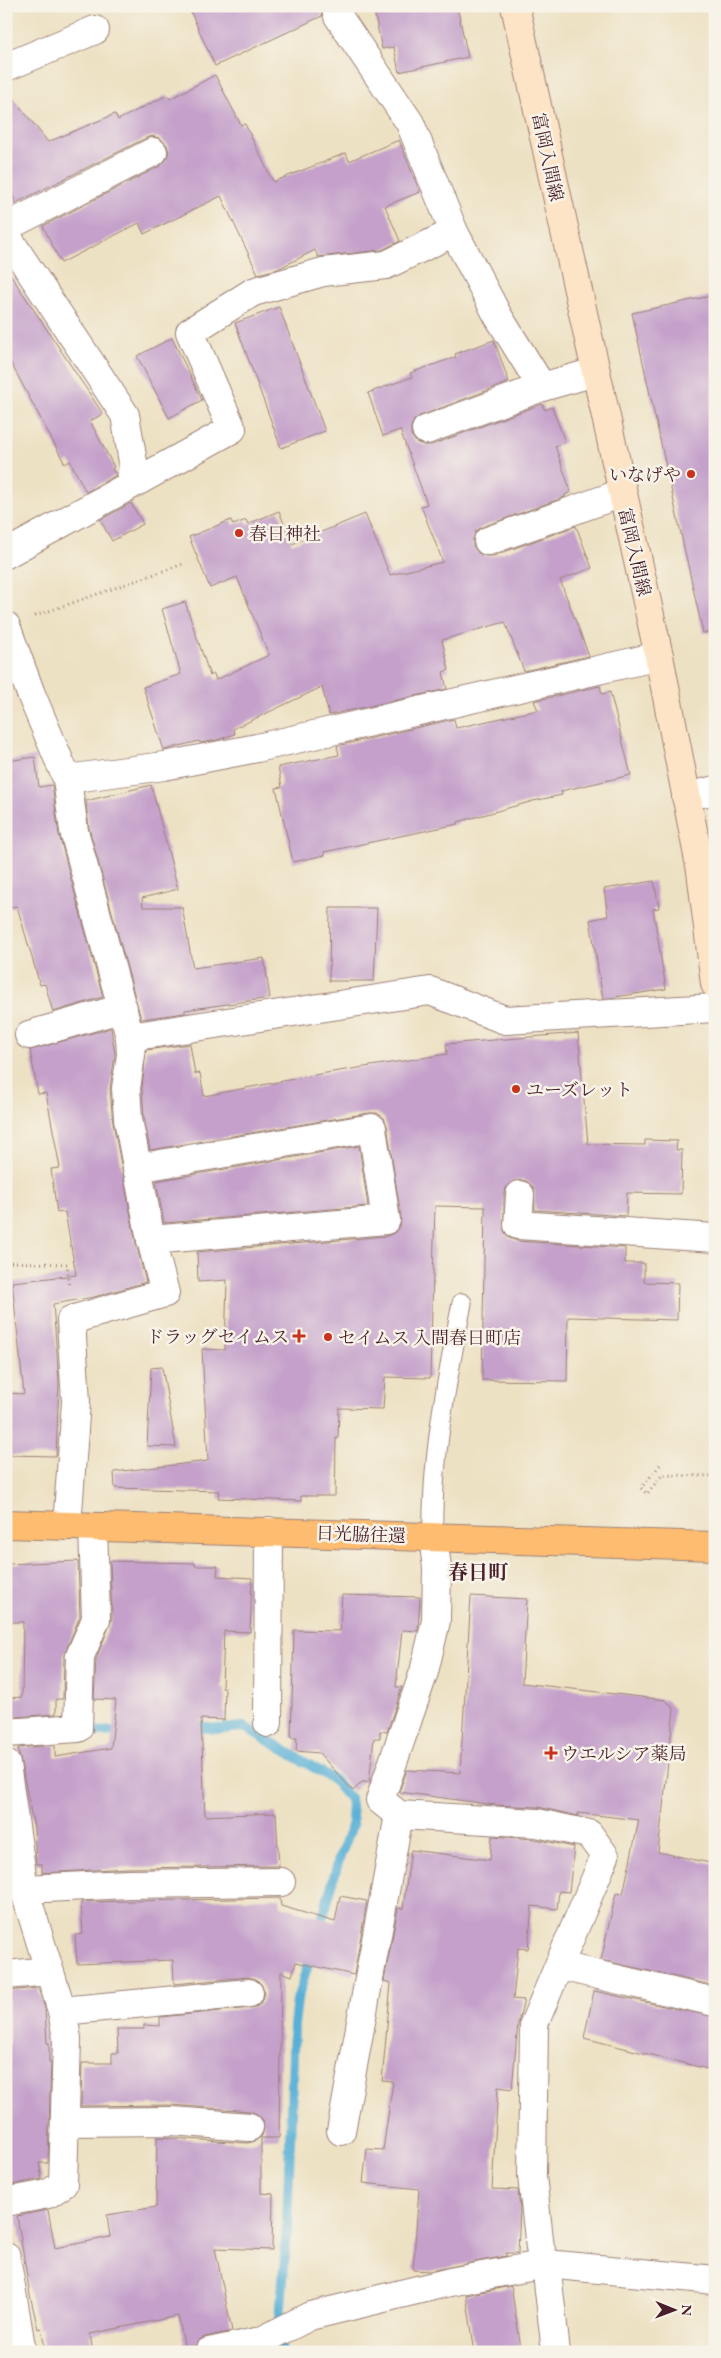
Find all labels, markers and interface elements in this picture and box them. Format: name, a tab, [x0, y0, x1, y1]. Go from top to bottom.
street label: 富岡入間線	[527, 111, 569, 203]
place label: いなげや	[609, 463, 681, 486]
marker: いなげや	[685, 468, 697, 480]
street label: 富岡入間線	[614, 506, 656, 598]
place label: 春日神社	[249, 522, 321, 545]
marker: 春日神社	[233, 527, 245, 539]
place label: ユーズレット	[526, 1078, 633, 1101]
marker: ユーズレット	[510, 1083, 522, 1095]
place label: ドラッグセイムス	[146, 1325, 289, 1348]
place label: セイムス 入間春日町店	[338, 1326, 521, 1349]
marker: ドラッグセイムス	[293, 1330, 305, 1342]
marker: セイムス 入間春日町店	[322, 1331, 334, 1343]
street label: 日光脇往還	[316, 1521, 406, 1547]
district label: 春日町	[448, 1559, 509, 1585]
place label: ウエルシア薬局	[561, 1742, 687, 1765]
marker: ウエルシア薬局	[545, 1747, 557, 1759]
north arrow	[648, 2286, 698, 2336]
text: N	[678, 2304, 696, 2317]

